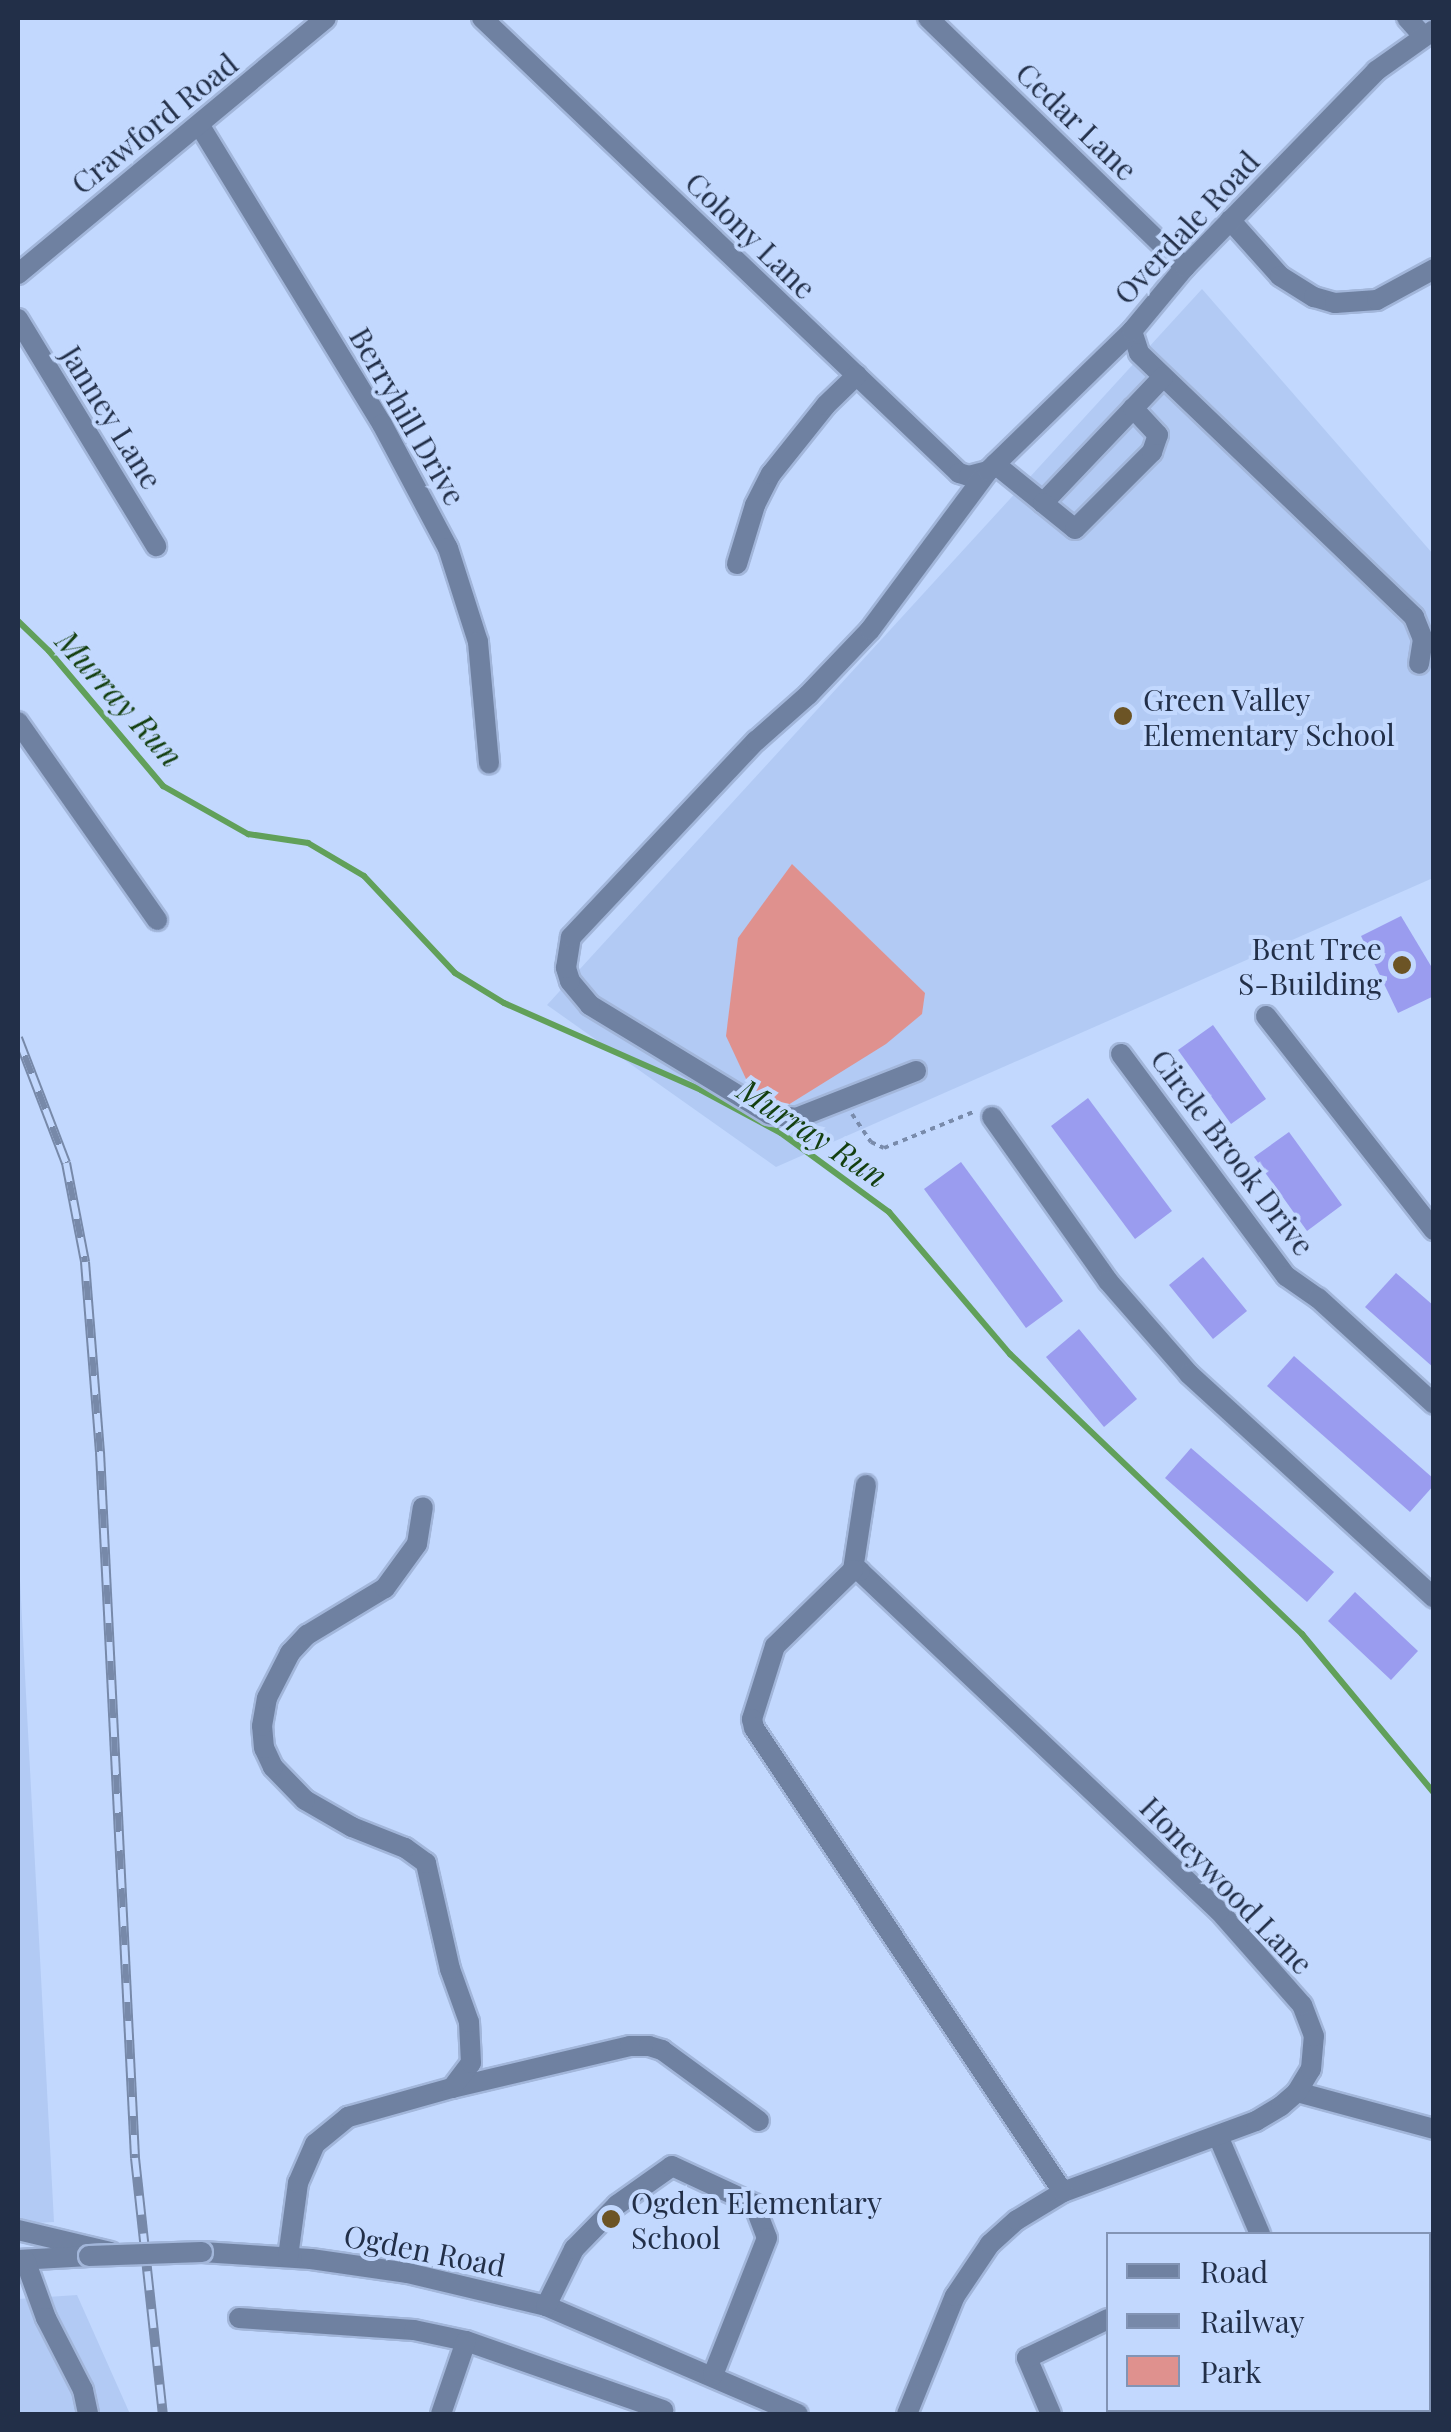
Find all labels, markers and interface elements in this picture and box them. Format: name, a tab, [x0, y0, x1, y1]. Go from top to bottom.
street label: Crawford Road	[64, 45, 244, 201]
street label: Cedar Lane	[1009, 54, 1145, 188]
street label: Overdale Road	[1106, 143, 1266, 311]
street label: Colony Lane	[678, 164, 824, 306]
street label: Berryhill Drive	[343, 321, 473, 511]
street label: Janney Lane	[54, 338, 170, 496]
water label: Murray Run	[49, 622, 191, 774]
place label: Green Valley Elementary School	[1143, 681, 1396, 752]
marker: Green Valley Elementary School	[1112, 705, 1134, 727]
place label: Bent Tree S-Building	[1238, 930, 1382, 1000]
marker: Bent Tree S-Building	[1391, 954, 1413, 976]
street label: Circle Brook Drive	[1144, 1042, 1322, 1262]
water label: Murray Run	[731, 1069, 895, 1195]
street label: Honeywood Lane	[1133, 1789, 1321, 1981]
place label: Ogden Elementary School	[631, 2184, 882, 2254]
marker: Ogden Elementary School	[600, 2208, 622, 2230]
street label: Ogden Road	[341, 2217, 509, 2283]
legend	[1106, 2232, 1431, 2412]
text: Road	[1200, 2251, 1268, 2291]
text: Railway	[1200, 2301, 1305, 2341]
text: Park	[1200, 2351, 1262, 2391]

